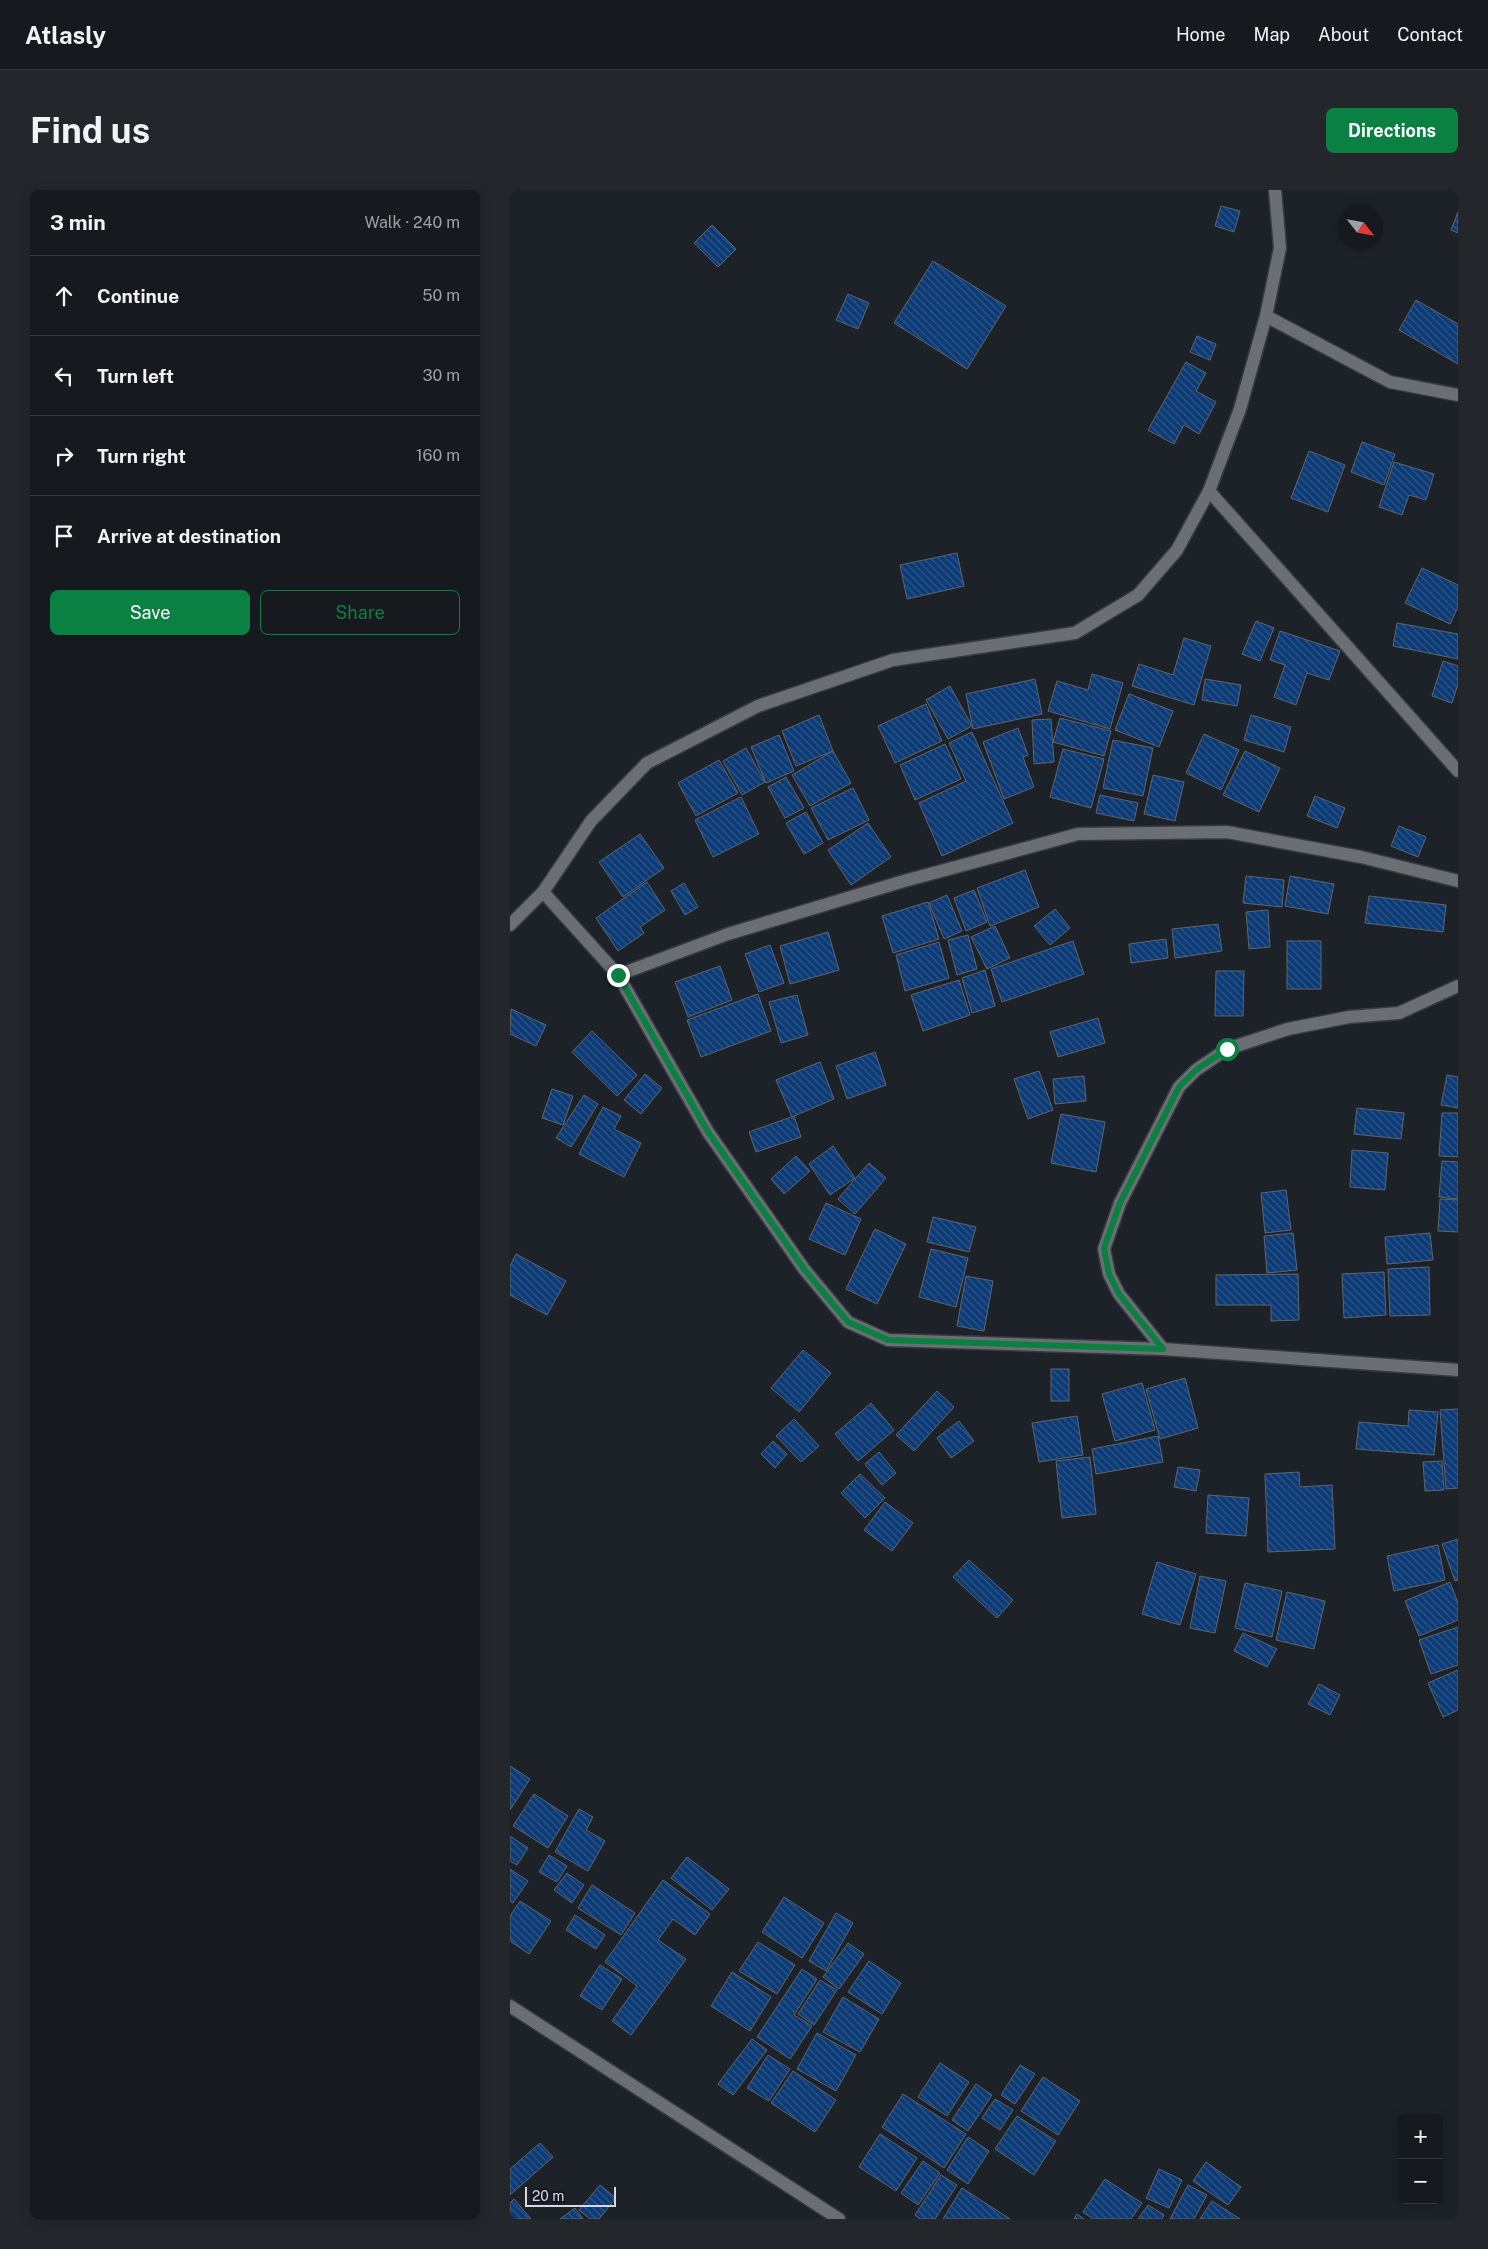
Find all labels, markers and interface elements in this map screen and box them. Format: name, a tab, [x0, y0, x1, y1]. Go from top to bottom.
text: Atlasly	[25, 21, 106, 49]
text: Home	[1176, 24, 1226, 45]
text: Map	[1254, 24, 1290, 45]
text: About	[1318, 24, 1369, 45]
text: Contact	[1397, 24, 1463, 45]
button: Directions	[1326, 108, 1458, 153]
text: Find us	[30, 110, 150, 151]
north arrow	[1338, 205, 1383, 250]
text: 3 min	[50, 210, 106, 235]
text: Walk · 240 m	[364, 213, 460, 232]
icon: ahead	[50, 282, 78, 310]
text: Continue	[97, 285, 179, 307]
text: 50 m	[422, 286, 460, 305]
icon: left	[50, 362, 78, 390]
text: Turn left	[97, 365, 174, 387]
text: 30 m	[423, 366, 460, 385]
icon: right	[50, 442, 78, 470]
text: Turn right	[97, 445, 186, 467]
text: 160 m	[416, 446, 460, 465]
icon: arrive	[50, 522, 78, 550]
text: Arrive at destination	[97, 525, 281, 547]
button: Save	[50, 590, 250, 635]
button: Share	[260, 590, 460, 635]
route end	[607, 964, 630, 987]
route start	[1216, 1038, 1239, 1061]
map controls	[1398, 2114, 1443, 2204]
button: +	[1398, 2114, 1443, 2159]
button: −	[1398, 2159, 1443, 2204]
scale bar	[525, 2184, 616, 2207]
text: 20 m	[532, 2188, 564, 2204]

